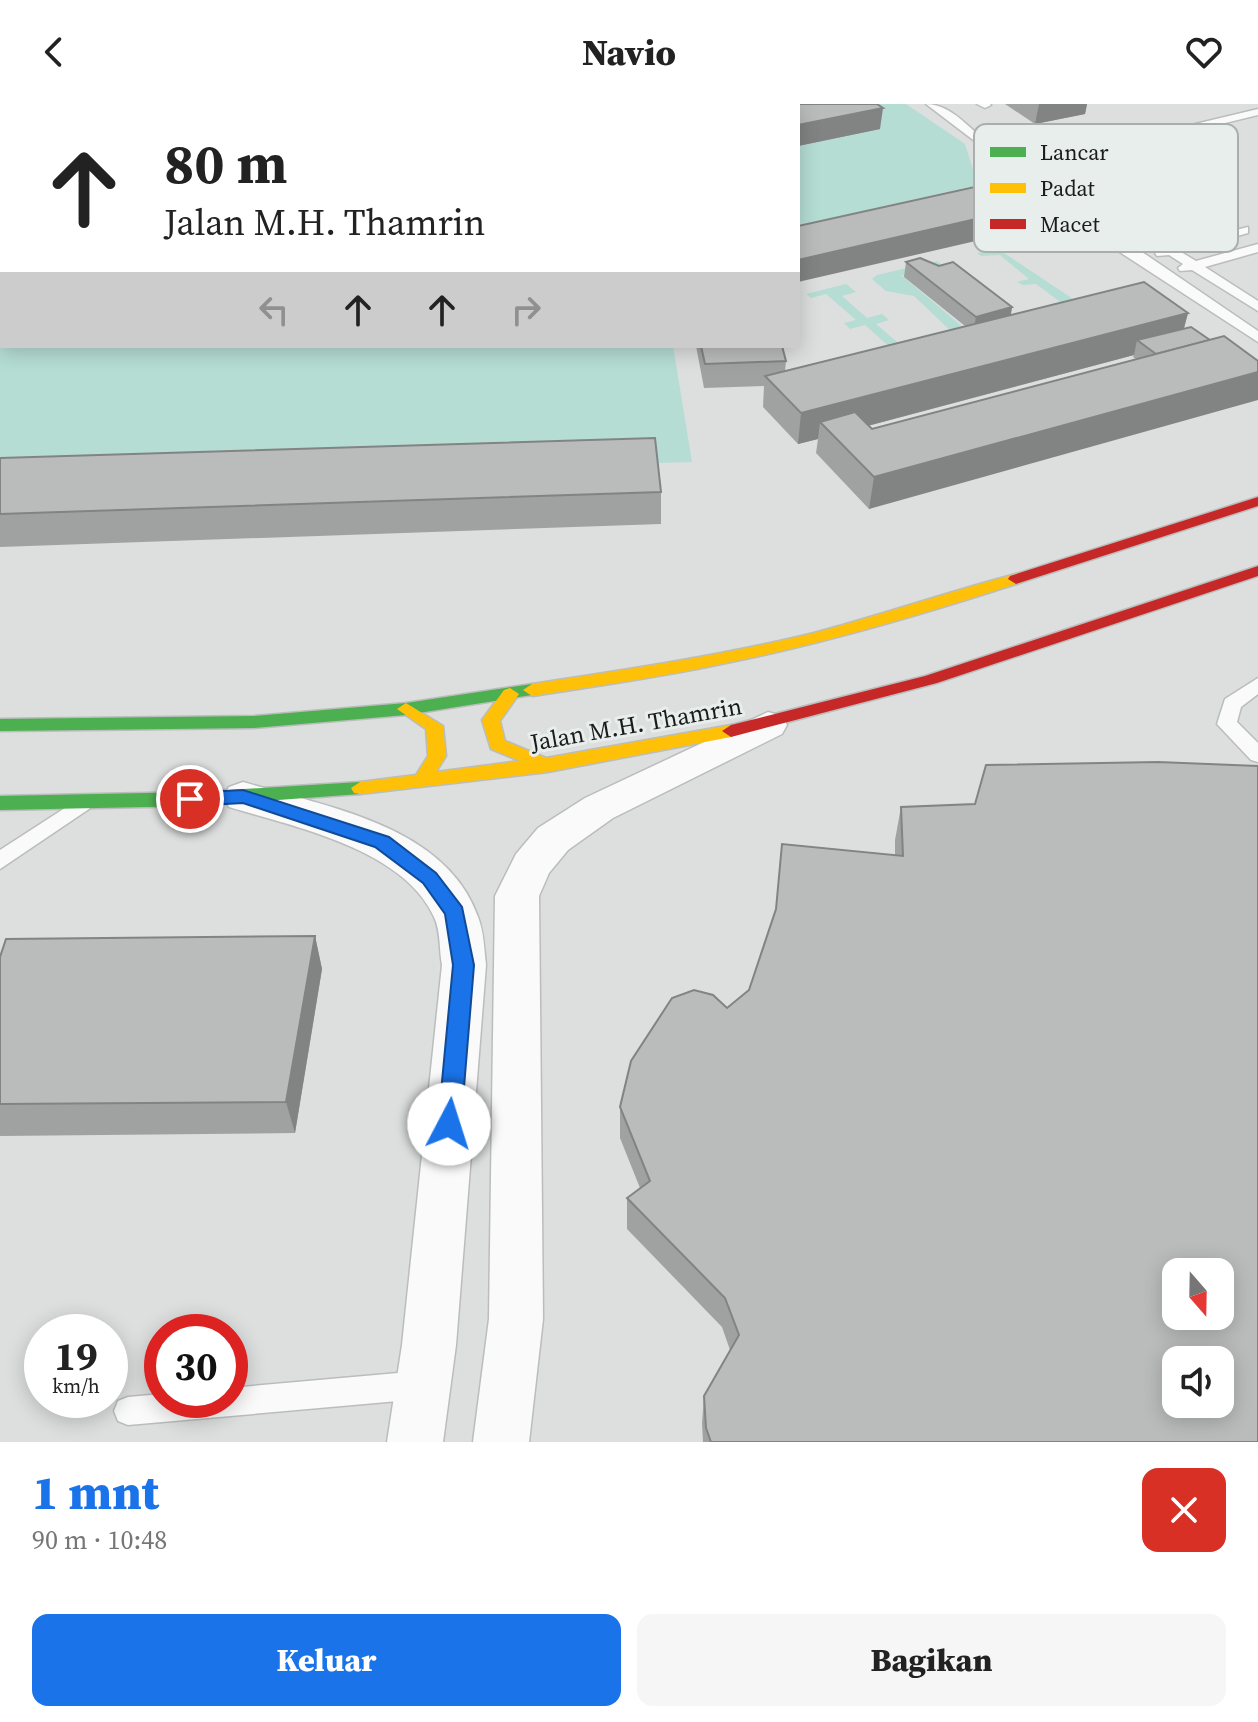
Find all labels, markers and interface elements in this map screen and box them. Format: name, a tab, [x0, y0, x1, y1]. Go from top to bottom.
text: Navio	[582, 28, 676, 77]
icon: back	[32, 30, 76, 74]
icon: heart	[1182, 30, 1226, 74]
legend	[974, 124, 1238, 252]
text: 80 m	[164, 125, 287, 202]
icon: ahead	[32, 136, 136, 240]
text: Lancar	[1040, 137, 1109, 167]
text: Padat	[1040, 173, 1096, 203]
text: Jalan M.H. Thamrin	[164, 198, 485, 247]
text: Macet	[1040, 209, 1101, 239]
icon: left	[252, 288, 296, 332]
icon: ahead	[336, 288, 380, 332]
icon: ahead	[420, 288, 464, 332]
icon: right	[504, 288, 548, 332]
street label: Jalan M.H. Thamrin	[527, 689, 744, 759]
pin	[156, 765, 224, 833]
icon: arrive	[168, 777, 212, 821]
position arrow	[407, 1082, 491, 1166]
north arrow	[1162, 1258, 1234, 1330]
map controls	[1162, 1258, 1234, 1418]
speed limit sign: 30	[144, 1314, 248, 1418]
text: 19	[54, 1329, 98, 1383]
button: sound	[1162, 1346, 1234, 1418]
text: km/h	[52, 1372, 100, 1400]
text: 1 mnt	[32, 1459, 159, 1525]
button: close	[1142, 1468, 1226, 1552]
text: 90 m · 10:48	[32, 1522, 167, 1558]
button: Keluar	[32, 1614, 621, 1706]
button: Bagikan	[637, 1614, 1226, 1706]

